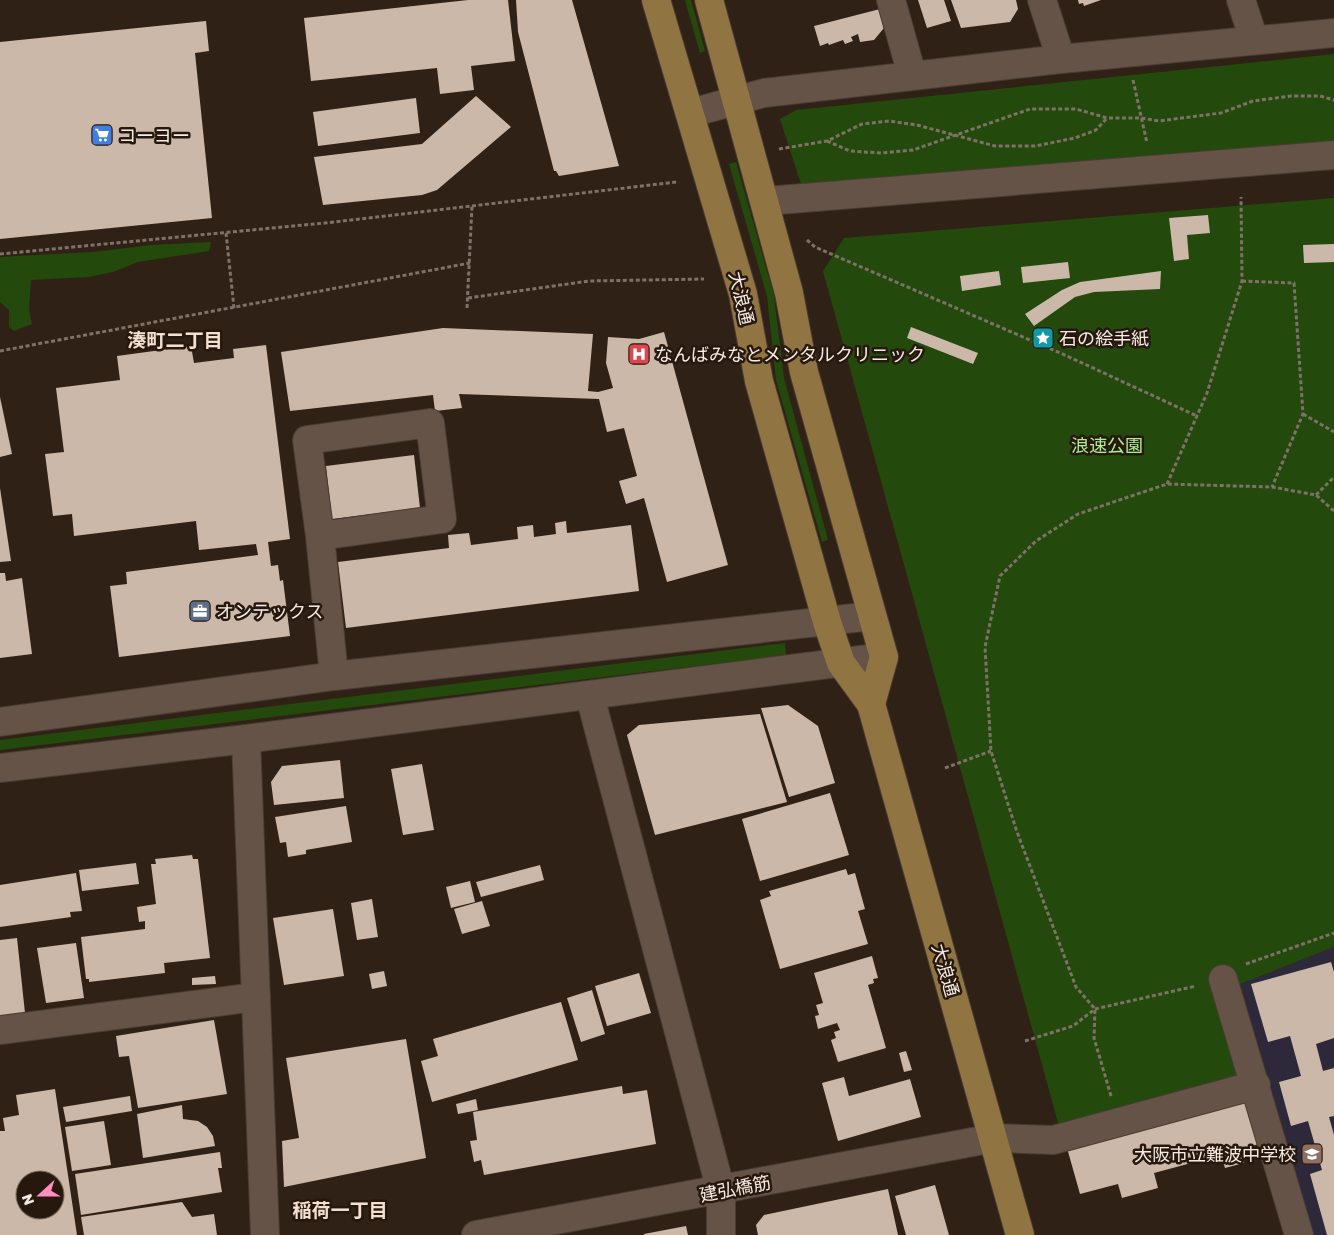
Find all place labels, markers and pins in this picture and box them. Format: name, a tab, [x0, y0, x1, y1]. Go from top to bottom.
supermarket icon: コーヨー	[90, 123, 114, 147]
place label: コーヨー	[118, 124, 190, 146]
place icon: 石の絵手紙	[1031, 326, 1055, 350]
place label: 石の絵手紙	[1059, 327, 1149, 349]
hospital icon: なんばみなとメンタルクリニック	[627, 342, 651, 366]
place label: なんばみなとメンタルクリニック	[655, 343, 925, 365]
office icon: オンテックス	[188, 599, 212, 623]
place label: オンテックス	[216, 600, 323, 622]
school or university icon: 大阪市立難波中学校	[1300, 1142, 1324, 1166]
place label: 大阪市立難波中学校	[1134, 1143, 1296, 1165]

